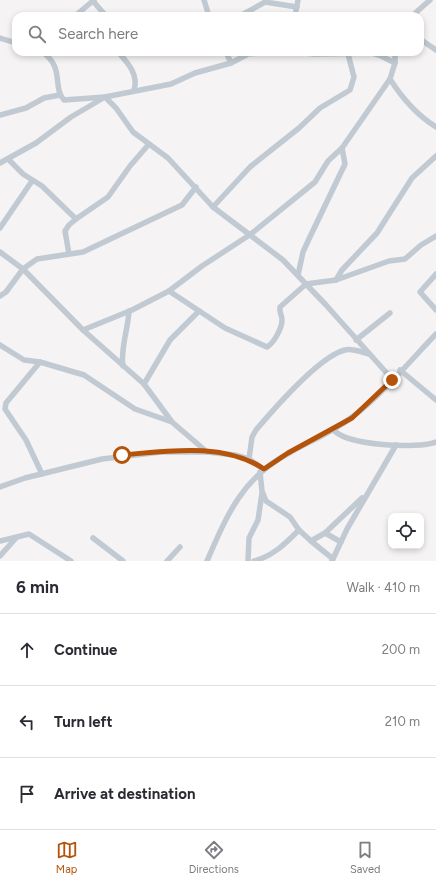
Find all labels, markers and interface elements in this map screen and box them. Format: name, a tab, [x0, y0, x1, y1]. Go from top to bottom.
search box	[12, 12, 424, 56]
icon: search	[26, 23, 48, 45]
text: Search here	[58, 25, 138, 43]
route end	[383, 371, 401, 389]
route start	[113, 446, 131, 464]
map controls	[388, 513, 424, 549]
button: locate	[388, 513, 424, 549]
text: 6 min	[16, 577, 59, 597]
text: Walk · 410 m	[346, 580, 420, 595]
icon: ahead	[16, 639, 38, 661]
text: Continue	[54, 641, 117, 659]
text: 200 m	[382, 642, 420, 657]
icon: left	[16, 711, 38, 733]
text: Turn left	[54, 713, 112, 731]
text: 210 m	[385, 714, 420, 729]
icon: arrive	[16, 783, 38, 805]
text: Arrive at destination	[54, 785, 195, 803]
tab: Map	[56, 839, 78, 876]
tab: Directions	[189, 839, 239, 876]
tab: Saved	[350, 839, 380, 876]

